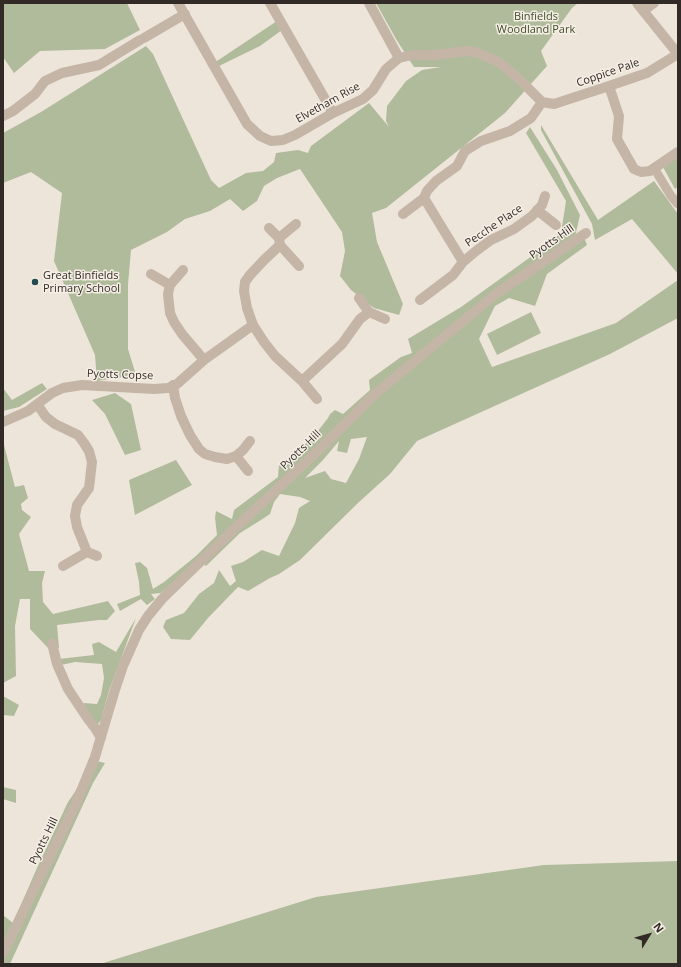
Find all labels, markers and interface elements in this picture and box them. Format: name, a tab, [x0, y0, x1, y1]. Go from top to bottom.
park label: Binfields Woodland Park	[497, 10, 575, 36]
street label: Coppice Pale	[575, 56, 641, 90]
street label: Elvetham Rise	[294, 80, 362, 126]
street label: Pecche Place	[463, 202, 525, 250]
street label: Pyotts Hill	[527, 222, 577, 262]
place label: Great Binfields Primary School	[43, 269, 120, 295]
marker: Great Binfields Primary School	[30, 277, 40, 287]
street label: Pyotts Copse	[87, 367, 153, 383]
street label: Pyotts Hill	[278, 427, 324, 473]
street label: Pyotts Hill	[27, 815, 61, 867]
north arrow	[629, 915, 669, 955]
text: N	[650, 919, 668, 936]

